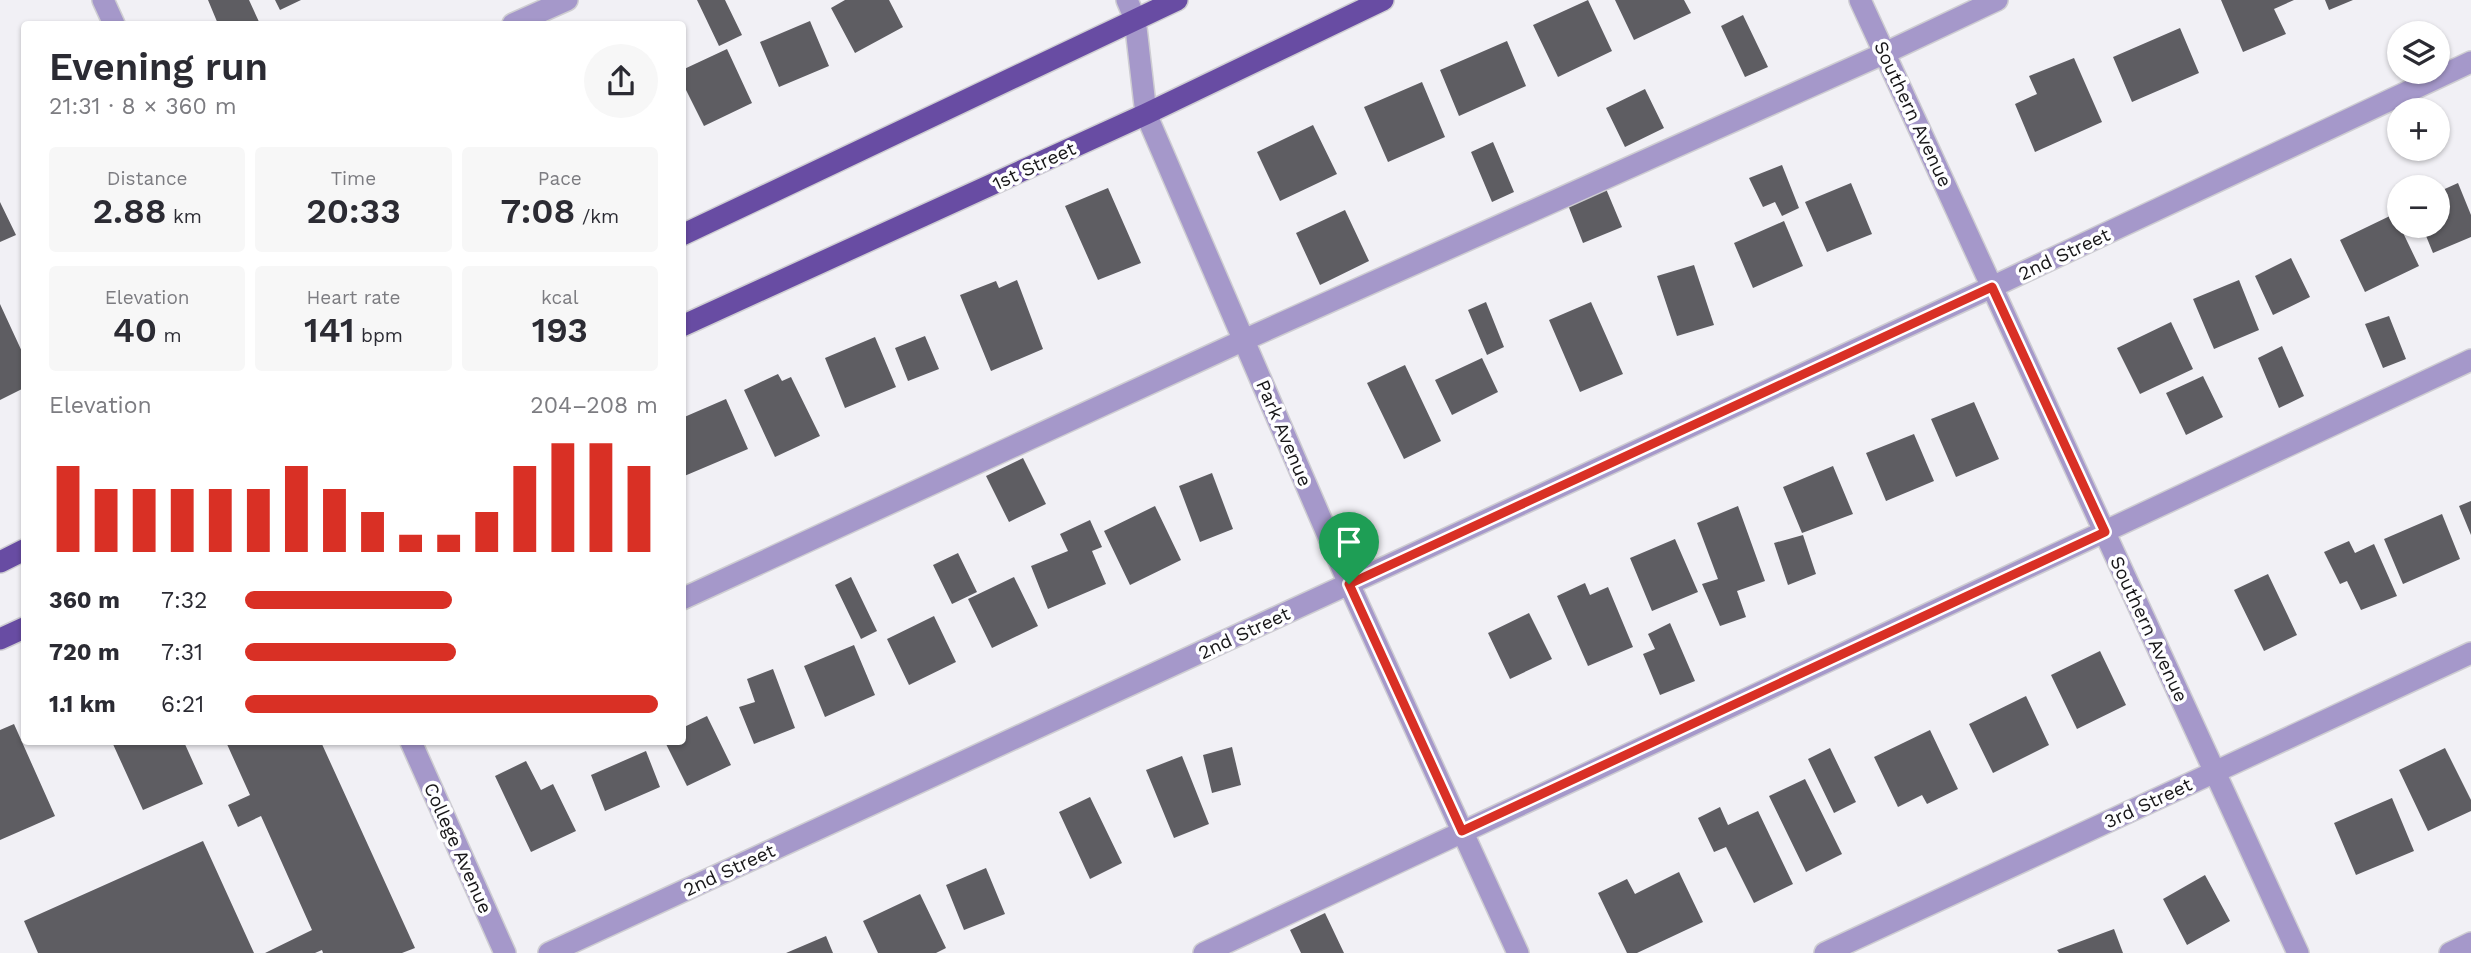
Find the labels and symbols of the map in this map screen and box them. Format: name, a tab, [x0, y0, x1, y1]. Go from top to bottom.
street label: Southern Avenue	[1869, 37, 1957, 191]
street label: 1st Street	[989, 137, 1079, 195]
street label: 2nd Street	[2015, 223, 2113, 285]
street label: Park Avenue	[1251, 376, 1317, 490]
pin	[1319, 512, 1379, 584]
street label: Southern Avenue	[2105, 552, 2193, 706]
street label: 2nd Street	[1195, 602, 1293, 664]
street label: 3rd Street	[2100, 773, 2196, 833]
street label: College Avenue	[419, 779, 497, 917]
street label: 2nd Street	[680, 839, 778, 901]

